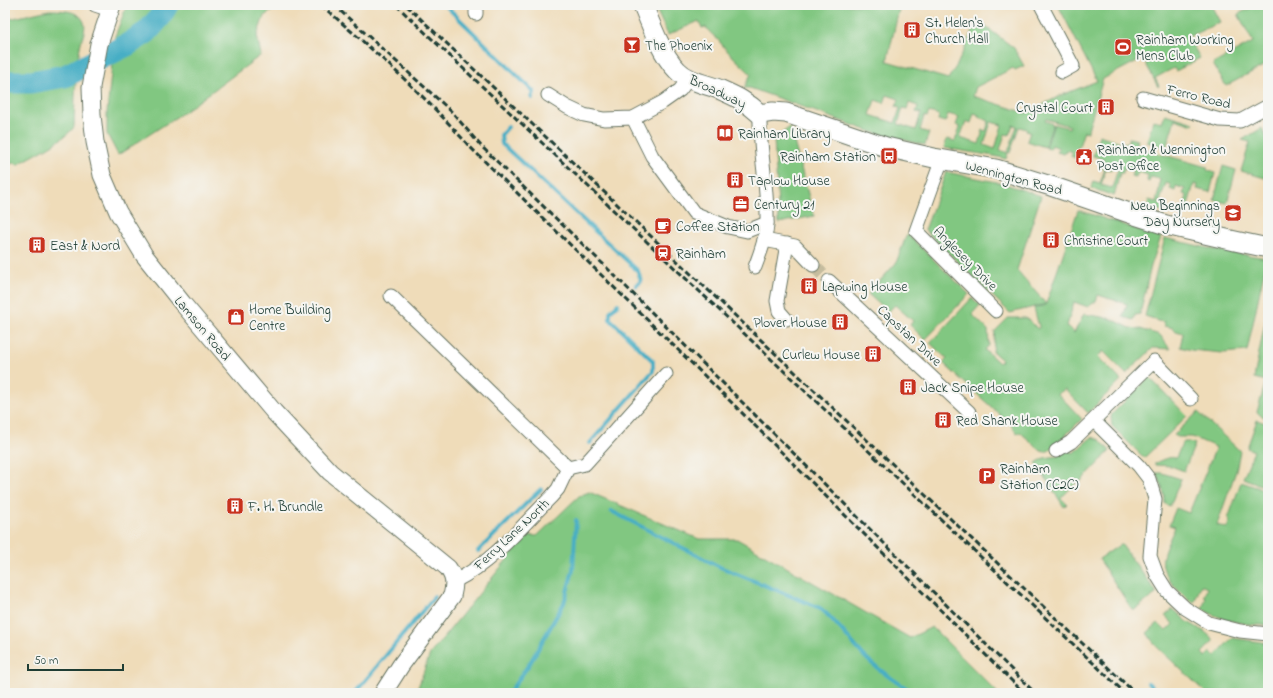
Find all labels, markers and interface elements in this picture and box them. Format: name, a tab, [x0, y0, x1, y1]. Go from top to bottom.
place label: St. Helen's Church Hall	[925, 13, 988, 50]
building icon: St. Helen's Church Hall	[902, 20, 922, 40]
place label: Rainham Working Mens Club	[1136, 30, 1234, 67]
bar icon: The Phoenix	[622, 35, 642, 55]
place label: The Phoenix	[645, 36, 713, 57]
sports icon: Rainham Working Mens Club	[1113, 37, 1133, 57]
street label: Broadway	[684, 70, 750, 116]
street label: Ferro Road	[1163, 79, 1233, 116]
building icon: Crystal Court	[1096, 97, 1116, 117]
place label: Crystal Court	[1016, 98, 1093, 120]
library icon: Rainham Library	[715, 123, 735, 143]
place label: Rainham Library	[738, 124, 831, 146]
place label: Rainham & Wennington Post Office	[1097, 140, 1226, 177]
bus stop icon: Rainham Station	[879, 146, 899, 166]
place label: Rainham Station	[780, 147, 876, 168]
public building icon: Rainham & Wennington Post Office	[1074, 147, 1094, 167]
street label: Wennington Road	[963, 155, 1065, 202]
building icon: Taplow House	[725, 170, 745, 190]
place label: Taplow House	[748, 171, 831, 192]
office icon: Century 21	[731, 194, 751, 214]
place label: Century 21	[754, 195, 815, 217]
place label: New Beginnings Day Nursery	[1130, 196, 1220, 234]
school or university icon: New Beginnings Day Nursery	[1223, 203, 1243, 223]
cafe icon: Coffee Station	[653, 216, 673, 236]
place label: Coffee Station	[676, 217, 760, 238]
street label: Anglesey Drive	[927, 222, 1003, 297]
building icon: Christine Court	[1041, 230, 1061, 250]
place label: Christine Court	[1064, 231, 1148, 252]
building icon: East & Nord	[27, 235, 47, 255]
place label: East & Nord	[50, 236, 120, 257]
station icon: Rainham	[653, 243, 673, 263]
place label: Rainham	[676, 244, 726, 265]
building icon: Lapwing House	[799, 276, 819, 296]
place label: Lapwing House	[822, 277, 908, 299]
street label: Lamson Road	[168, 292, 235, 366]
place label: Home Building Centre	[249, 300, 331, 337]
street label: Capstan Drive	[872, 300, 947, 372]
shop icon: Home Building Centre	[226, 307, 246, 327]
building icon: Plover House	[830, 312, 850, 332]
place label: Plover House	[753, 313, 828, 334]
building icon: Curlew House	[863, 344, 883, 364]
place label: Curlew House	[782, 345, 861, 366]
building icon: Jack Snipe House	[898, 377, 918, 397]
place label: Jack Snipe House	[921, 378, 1025, 399]
building icon: Red Shank House	[933, 410, 953, 430]
place label: Red Shank House	[956, 411, 1059, 432]
place label: Rainham Station (C2C)	[1000, 459, 1078, 496]
parking icon: Rainham Station (C2C)	[977, 466, 997, 486]
street label: Ferry Lane North	[469, 494, 555, 577]
building icon: F. H. Brundle	[225, 496, 245, 516]
place label: F. H. Brundle	[247, 497, 324, 518]
scale bar	[28, 646, 123, 672]
text: 50 m	[34, 652, 58, 670]

